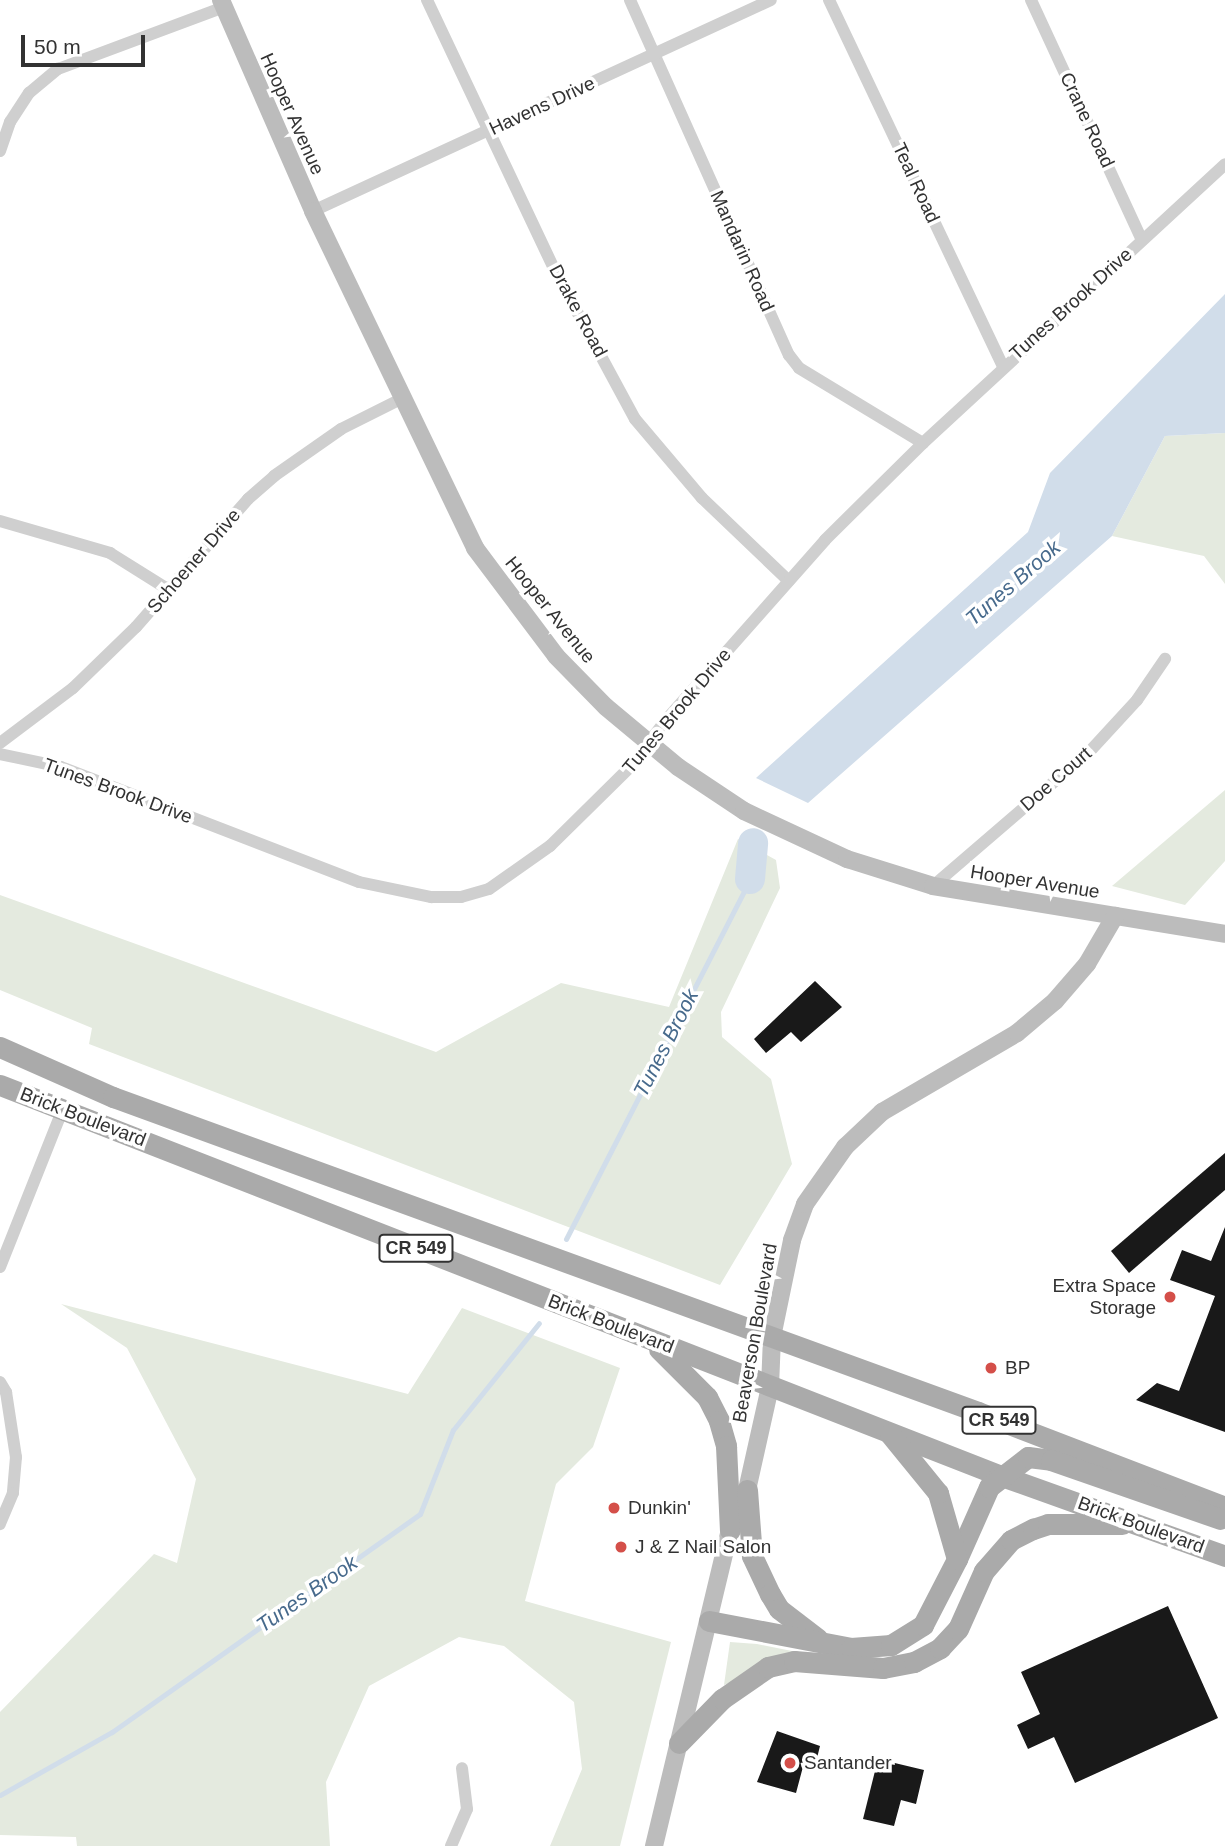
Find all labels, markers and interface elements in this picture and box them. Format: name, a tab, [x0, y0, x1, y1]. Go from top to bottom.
scale bar	[24, 21, 149, 65]
text: 50 m	[34, 35, 81, 58]
street label: Hooper Avenue	[255, 49, 329, 179]
street label: Crane Road	[1055, 69, 1119, 171]
street label: Havens Drive	[486, 72, 598, 140]
street label: Teal Road	[888, 139, 944, 227]
street label: Mandarin Road	[705, 187, 779, 315]
street label: Tunes Brook Drive	[1005, 243, 1137, 365]
street label: Drake Road	[544, 261, 612, 361]
street label: Schoener Drive	[142, 504, 246, 618]
water label: Tunes Brook	[960, 535, 1066, 631]
street label: Hooper Avenue	[500, 552, 600, 668]
street label: Tunes Brook Drive	[618, 644, 736, 778]
street label: Doe Court	[1016, 742, 1096, 816]
street label: Tunes Brook Drive	[41, 754, 195, 828]
street label: Hooper Avenue	[968, 860, 1102, 904]
water label: Tunes Brook	[628, 985, 704, 1101]
street label: Brick Boulevard	[17, 1083, 149, 1151]
road number: CR 549	[378, 1233, 454, 1262]
street label: Beaverson Boulevard	[728, 1242, 782, 1424]
place label: Extra Space Storage	[1053, 1275, 1156, 1319]
marker: Extra Space Storage	[1162, 1289, 1178, 1305]
street label: Brick Boulevard	[545, 1290, 677, 1358]
place label: BP	[1005, 1357, 1030, 1379]
marker: BP	[983, 1360, 999, 1376]
road number: CR 549	[960, 1406, 1038, 1434]
street label: Brick Boulevard	[1075, 1492, 1207, 1558]
place label: Dunkin'	[628, 1497, 691, 1519]
marker: Dunkin'	[606, 1500, 622, 1516]
place label: J & Z Nail Salon	[635, 1536, 771, 1558]
marker: J & Z Nail Salon	[613, 1539, 629, 1555]
water label: Tunes Brook	[252, 1550, 362, 1638]
place label: Santander	[804, 1752, 892, 1774]
marker: Santander	[782, 1755, 798, 1771]

